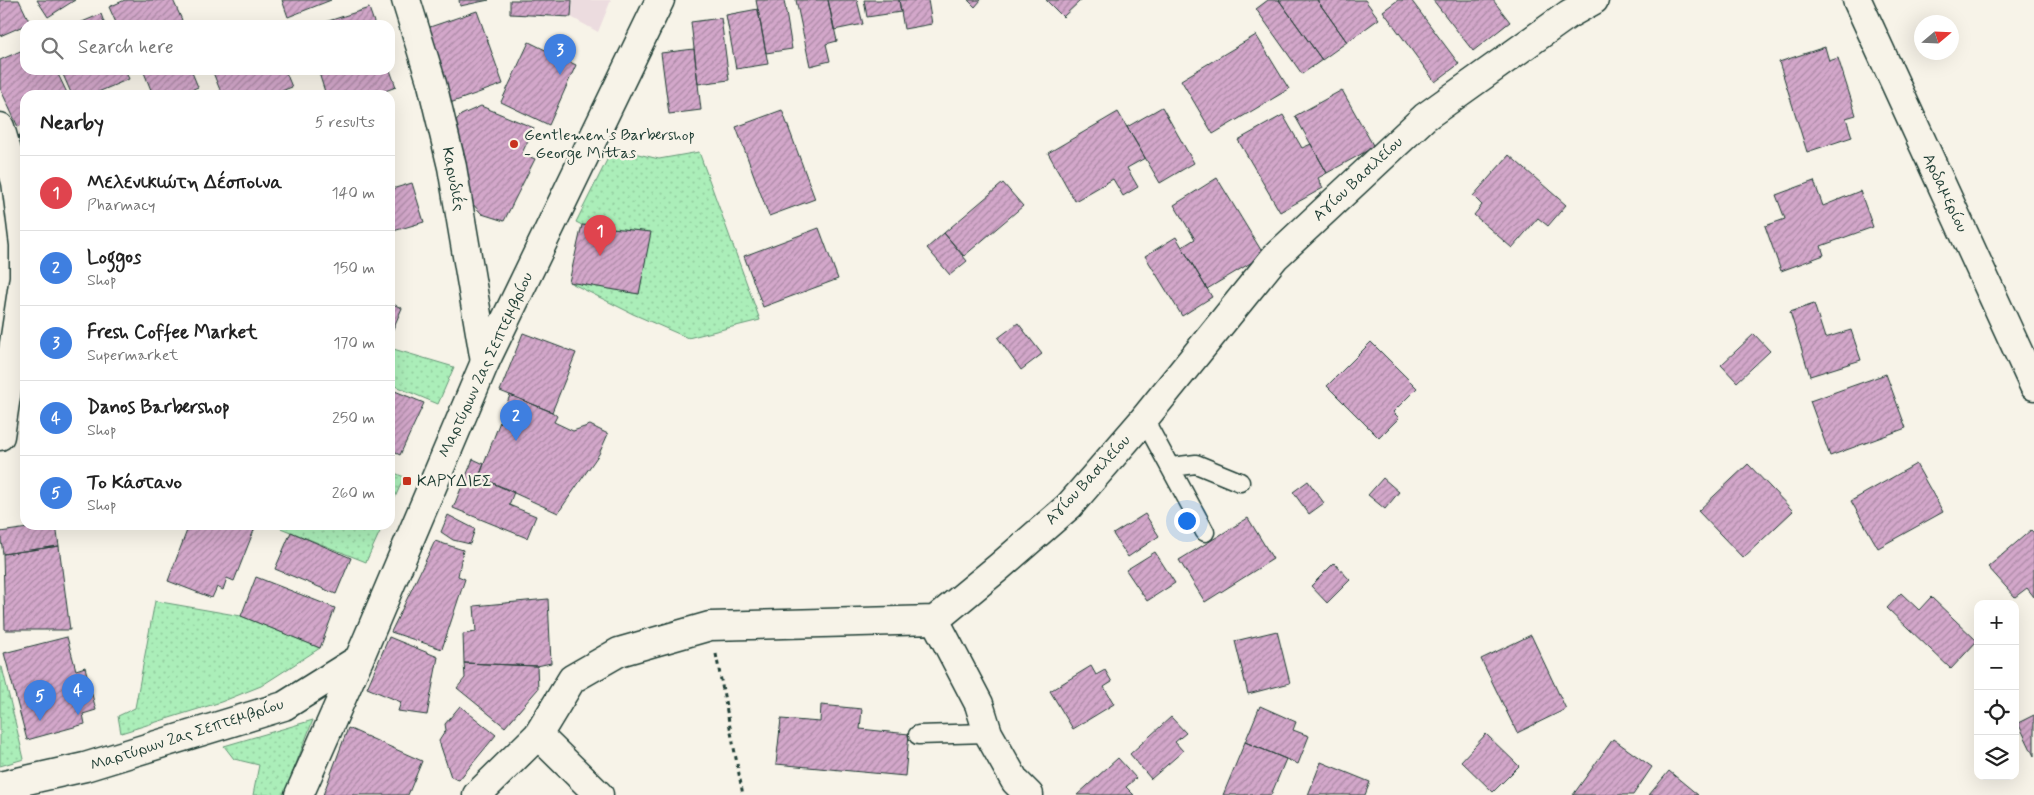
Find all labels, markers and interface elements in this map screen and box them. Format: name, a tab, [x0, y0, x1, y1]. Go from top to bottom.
north arrow	[1914, 15, 1959, 60]
search box	[20, 20, 395, 75]
icon: search	[38, 34, 66, 62]
pin: 3	[544, 34, 576, 75]
text: Search here	[78, 35, 174, 60]
text: Nearby	[40, 109, 104, 137]
text: 5 results	[315, 112, 375, 133]
place label: Gentlemen's Barbershop - George Mittas	[524, 125, 695, 165]
street label: Αγίου Βασιλείου	[1308, 132, 1408, 226]
marker: Gentlemen's Barbershop - George Mittas	[508, 138, 520, 150]
street label: Καρυδιές	[437, 145, 470, 213]
street label: Αρδαμερίου	[1918, 150, 1972, 236]
text: Μελενικιώτη Δέσποινα	[87, 170, 282, 195]
text: 1	[52, 183, 60, 204]
text: 140 m	[331, 183, 375, 204]
text: Pharmacy	[87, 195, 155, 216]
pin: 1	[584, 215, 616, 256]
text: Loggos	[87, 245, 141, 270]
text: 2	[52, 258, 60, 279]
text: 150 m	[333, 258, 375, 279]
street label: Μαρτύρων 2ας Σεπτεμβρίου	[435, 269, 537, 461]
text: Shop	[87, 270, 116, 291]
text: Fresh Coffee Market	[87, 320, 258, 345]
text: 3	[52, 333, 60, 354]
text: 170 m	[333, 333, 375, 354]
text: Supermarket	[87, 345, 178, 366]
text: Danos Barbershop	[87, 395, 230, 420]
pin: 2	[500, 400, 532, 441]
text: 4	[51, 408, 61, 429]
text: 250 m	[332, 408, 375, 429]
text: Shop	[87, 420, 116, 441]
street label: Αγίου Βασιλείου	[1041, 430, 1135, 530]
text: Το Κάστανο	[87, 470, 182, 495]
place label: ΚΑΡΥΔΙΕΣ	[417, 471, 492, 492]
marker: ΚΑΡΥΔΙΕΣ	[401, 475, 413, 487]
text: 5	[51, 483, 61, 504]
text: 260 m	[332, 483, 375, 504]
text: Shop	[87, 495, 116, 516]
your location	[1174, 508, 1200, 534]
map controls	[1974, 600, 2019, 780]
button: +	[1974, 600, 2019, 645]
button: −	[1974, 645, 2019, 690]
pin: 4	[62, 674, 94, 715]
pin: 5	[24, 680, 56, 721]
button: locate	[1974, 690, 2019, 735]
street label: Μαρτύρων 2ας Σεπτεμβρίου	[88, 694, 286, 776]
button: layers	[1974, 735, 2019, 780]

